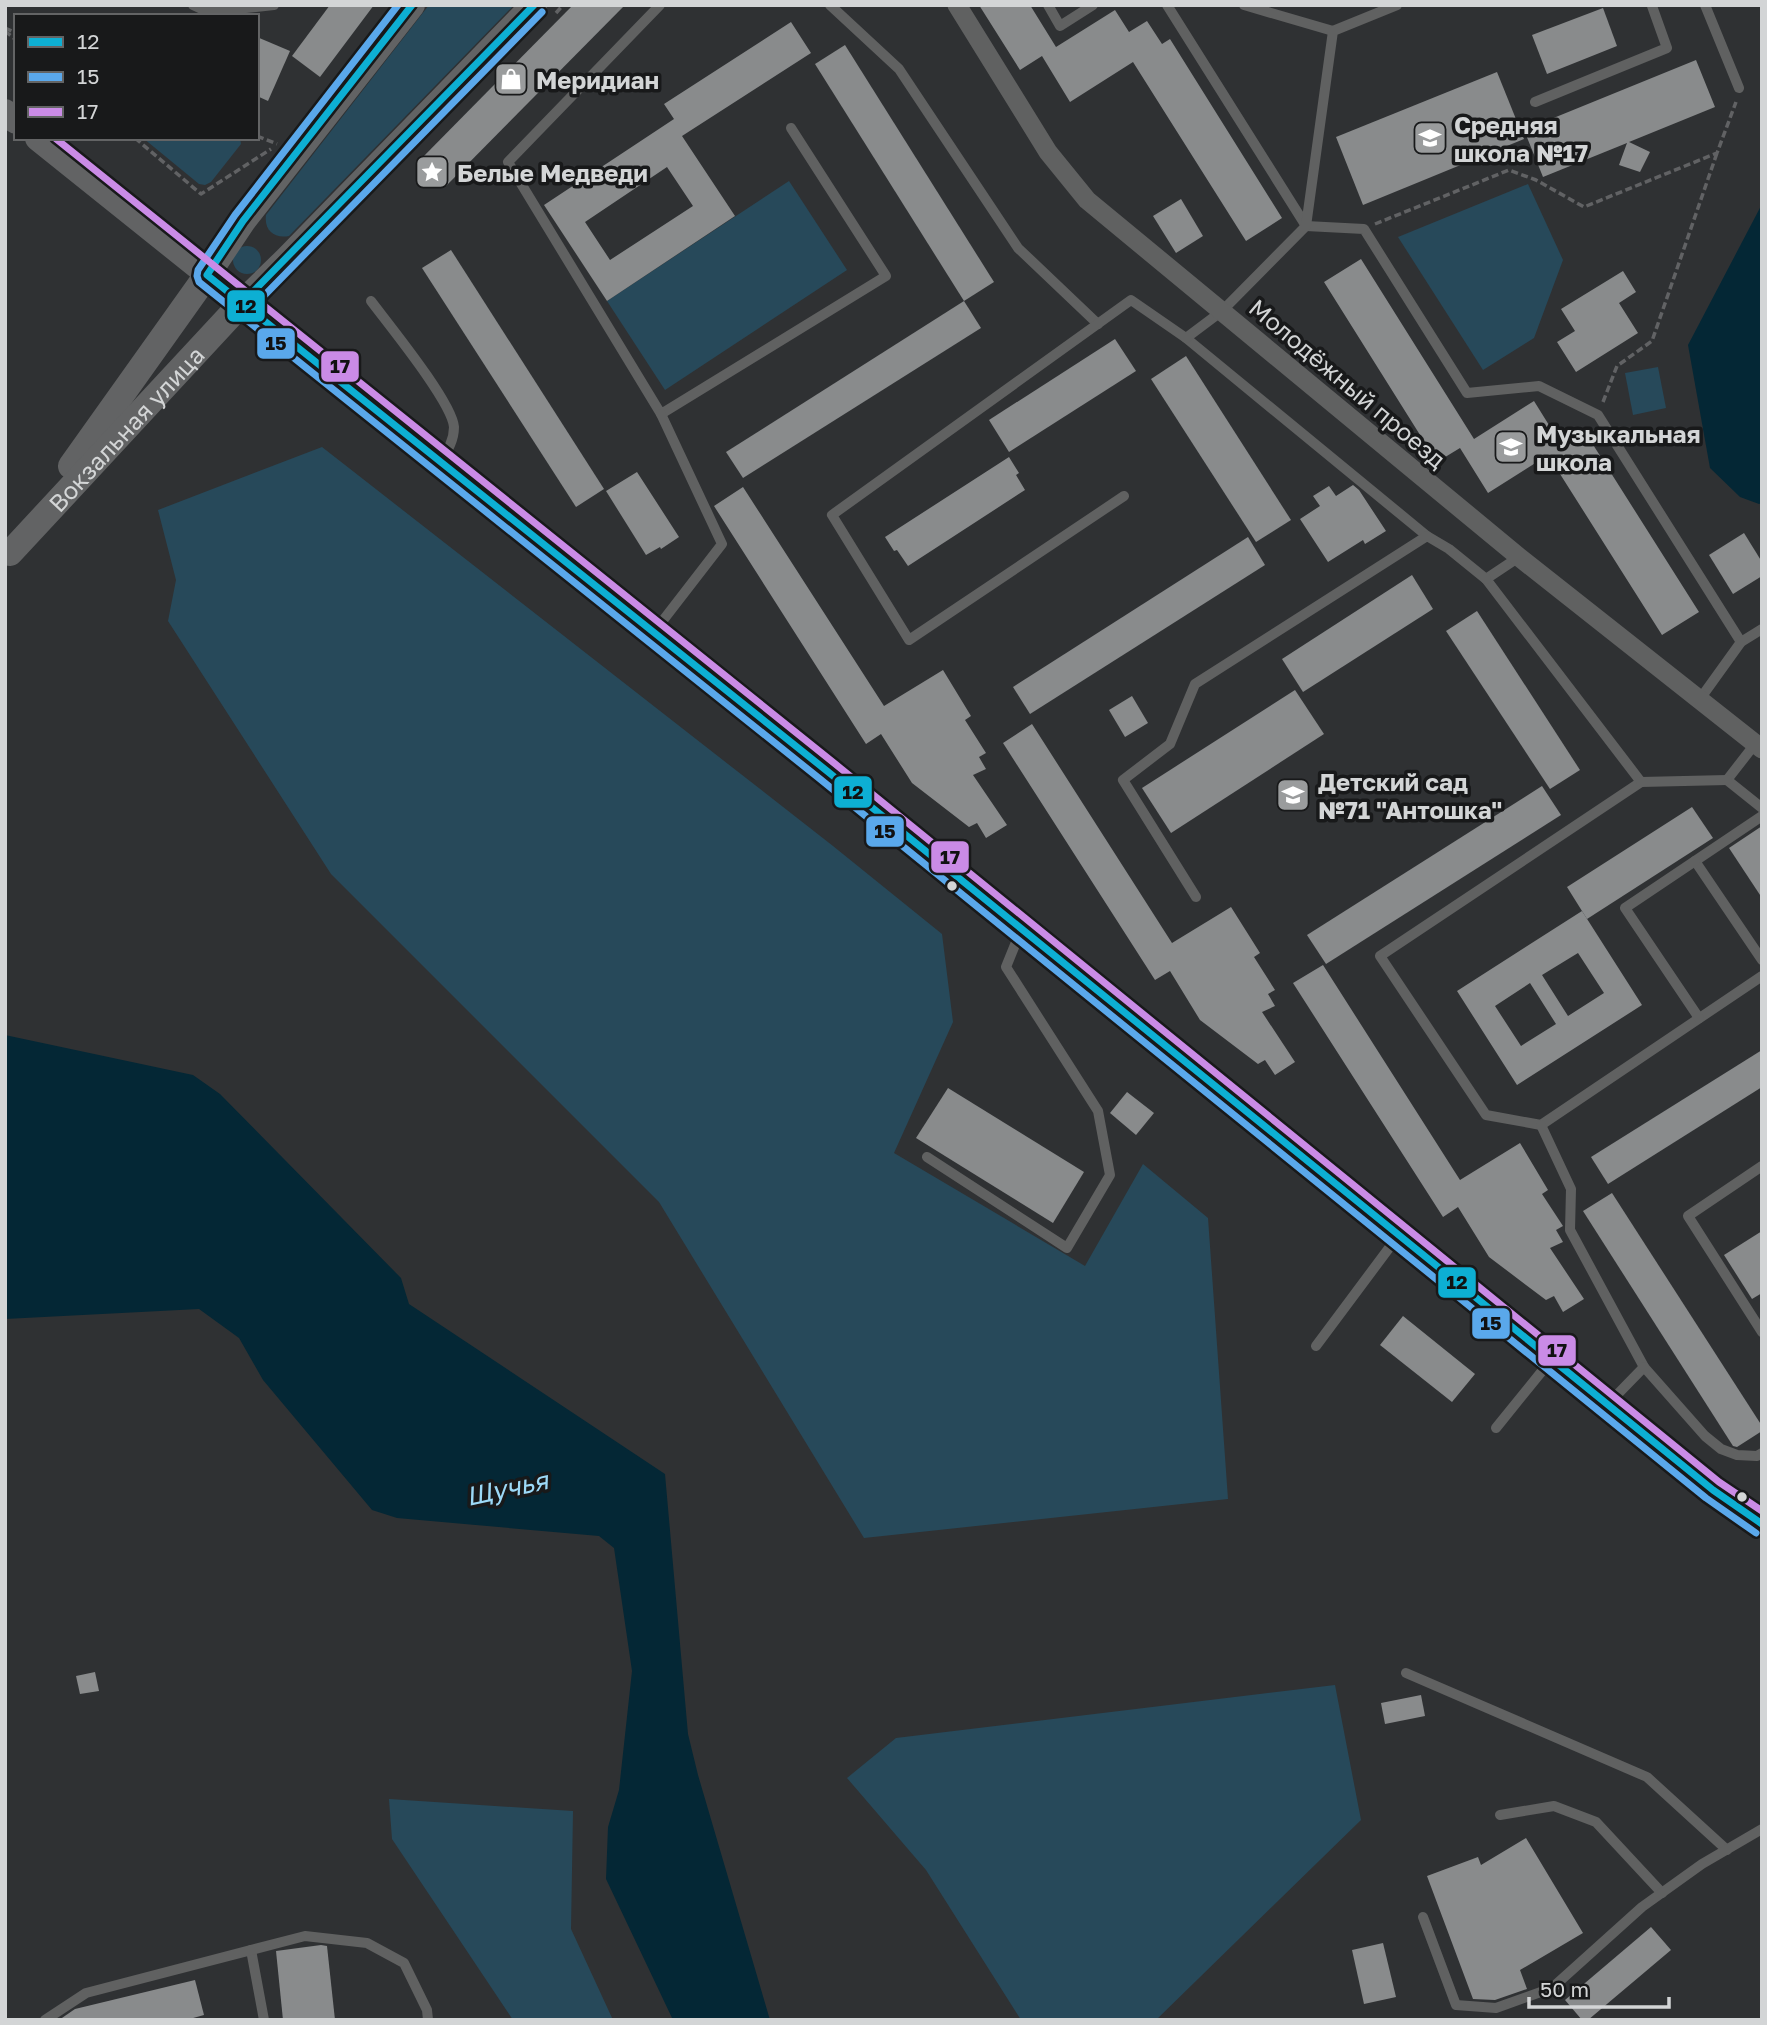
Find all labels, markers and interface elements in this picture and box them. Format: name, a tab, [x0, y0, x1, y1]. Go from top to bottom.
legend	[14, 14, 259, 140]
text: 12	[77, 28, 99, 54]
shop icon: Меридиан	[492, 60, 530, 98]
text: 15	[77, 63, 99, 89]
place label: Меридиан	[536, 65, 659, 94]
text: 17	[77, 98, 98, 124]
place label: Средняя школа №17	[1454, 110, 1588, 167]
school or university icon: Средняя школа №17	[1411, 119, 1449, 157]
place icon: Белые Медведи	[413, 153, 451, 191]
place label: Белые Медведи	[457, 158, 648, 187]
line badge: 12	[226, 289, 266, 323]
street label: Молодёжный проезд	[1244, 292, 1452, 474]
text: 12	[235, 294, 257, 317]
line badge: 15	[256, 327, 296, 360]
text: 15	[265, 331, 287, 354]
street label: Вокзальная улица	[42, 340, 209, 517]
line badge: 17	[320, 350, 360, 383]
text: 17	[330, 354, 350, 377]
place label: Музыкальная школа	[1536, 419, 1701, 476]
school or university icon: Музыкальная школа	[1492, 428, 1530, 466]
place label: Детский сад №71 "Антошка"	[1318, 767, 1502, 824]
line badge: 12	[833, 775, 873, 809]
school or university icon: Детский сад №71 "Антошка"	[1274, 776, 1312, 814]
text: 12	[842, 780, 864, 803]
line badge: 15	[865, 815, 905, 848]
text: 15	[874, 819, 896, 842]
line badge: 17	[930, 840, 970, 874]
text: 17	[940, 845, 960, 868]
unlabelled marker	[945, 879, 959, 893]
line badge: 12	[1437, 1266, 1477, 1299]
text: 12	[1446, 1270, 1468, 1293]
line badge: 15	[1471, 1307, 1511, 1340]
text: 15	[1480, 1311, 1502, 1334]
line badge: 17	[1537, 1334, 1577, 1367]
text: 17	[1547, 1338, 1567, 1361]
water label: Щучья	[463, 1464, 553, 1512]
unlabelled marker	[1735, 1490, 1749, 1504]
scale bar	[1529, 1966, 1669, 2010]
text: 50 m	[1540, 1976, 1589, 2002]

